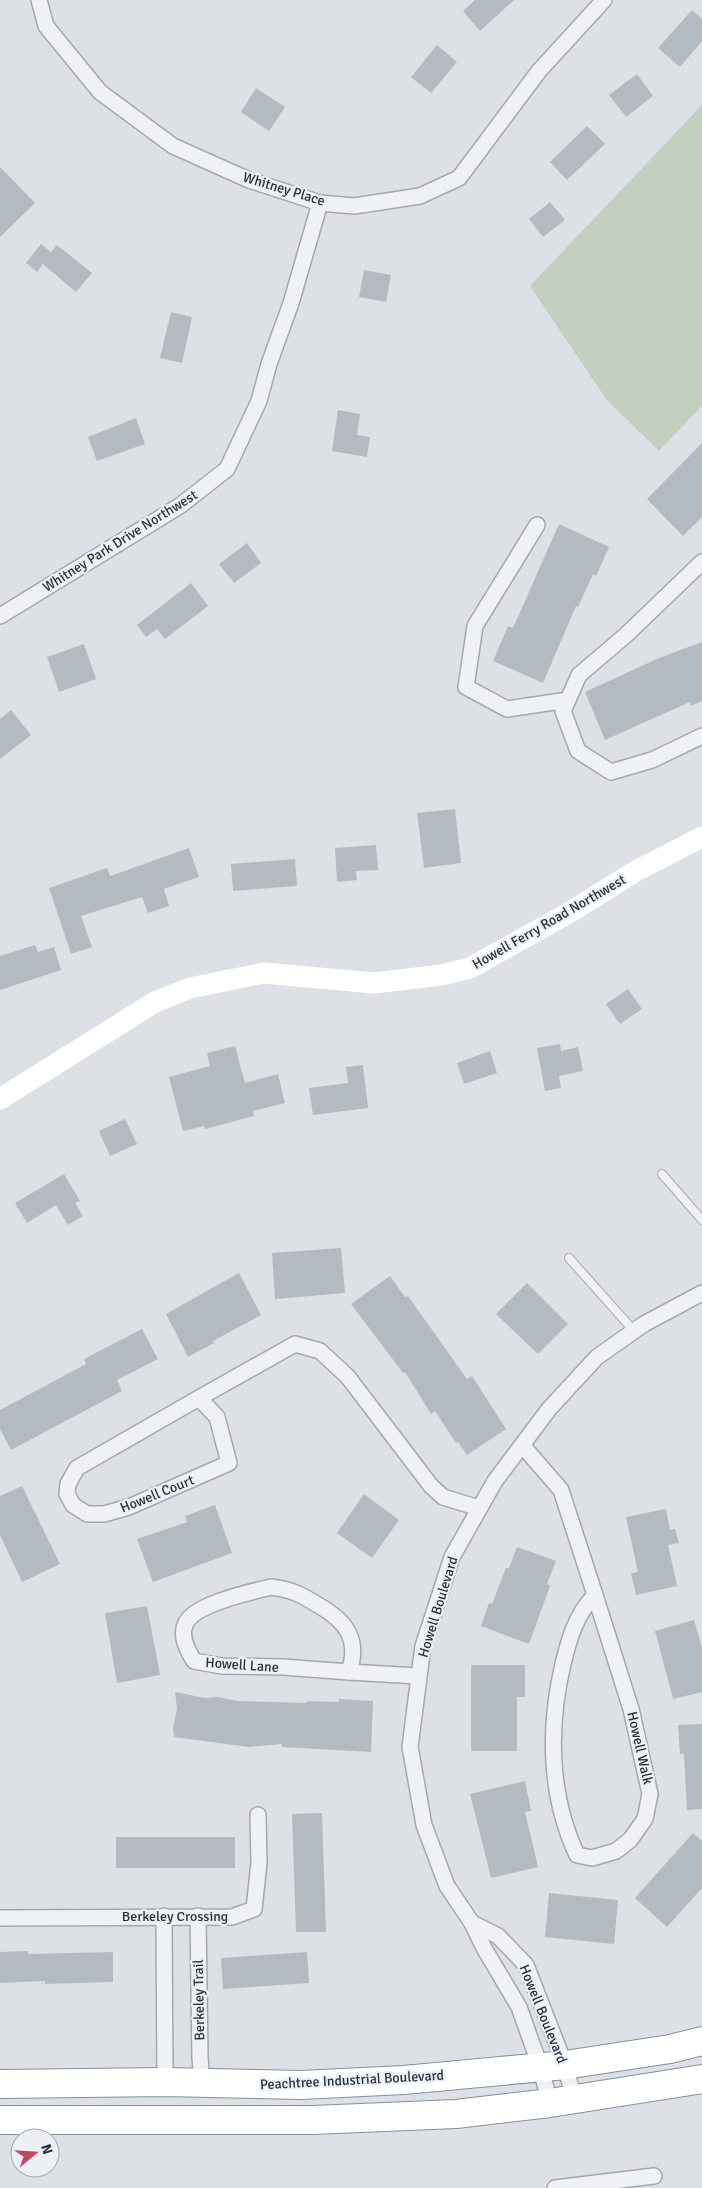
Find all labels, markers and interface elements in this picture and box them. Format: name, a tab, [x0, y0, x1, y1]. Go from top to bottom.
street label: Whitney Place	[241, 168, 327, 210]
street label: Whitney Park Drive Northwest	[40, 486, 201, 596]
street label: Howell Ferry Road Northwest	[469, 871, 629, 973]
street label: Howell Court	[118, 1471, 197, 1517]
street label: Howell Boulevard	[415, 1554, 461, 1660]
street label: Howell Lane	[205, 1654, 279, 1676]
street label: Howell Walk	[623, 1710, 657, 1786]
street label: Berkeley Crossing	[122, 1908, 228, 1925]
street label: Berkeley Trail	[190, 1959, 208, 2041]
street label: Howell Boulevard	[515, 1962, 571, 2066]
street label: Peachtree Industrial Boulevard	[260, 2067, 444, 2093]
north arrow	[10, 2128, 60, 2178]
text: N	[37, 2142, 56, 2156]

